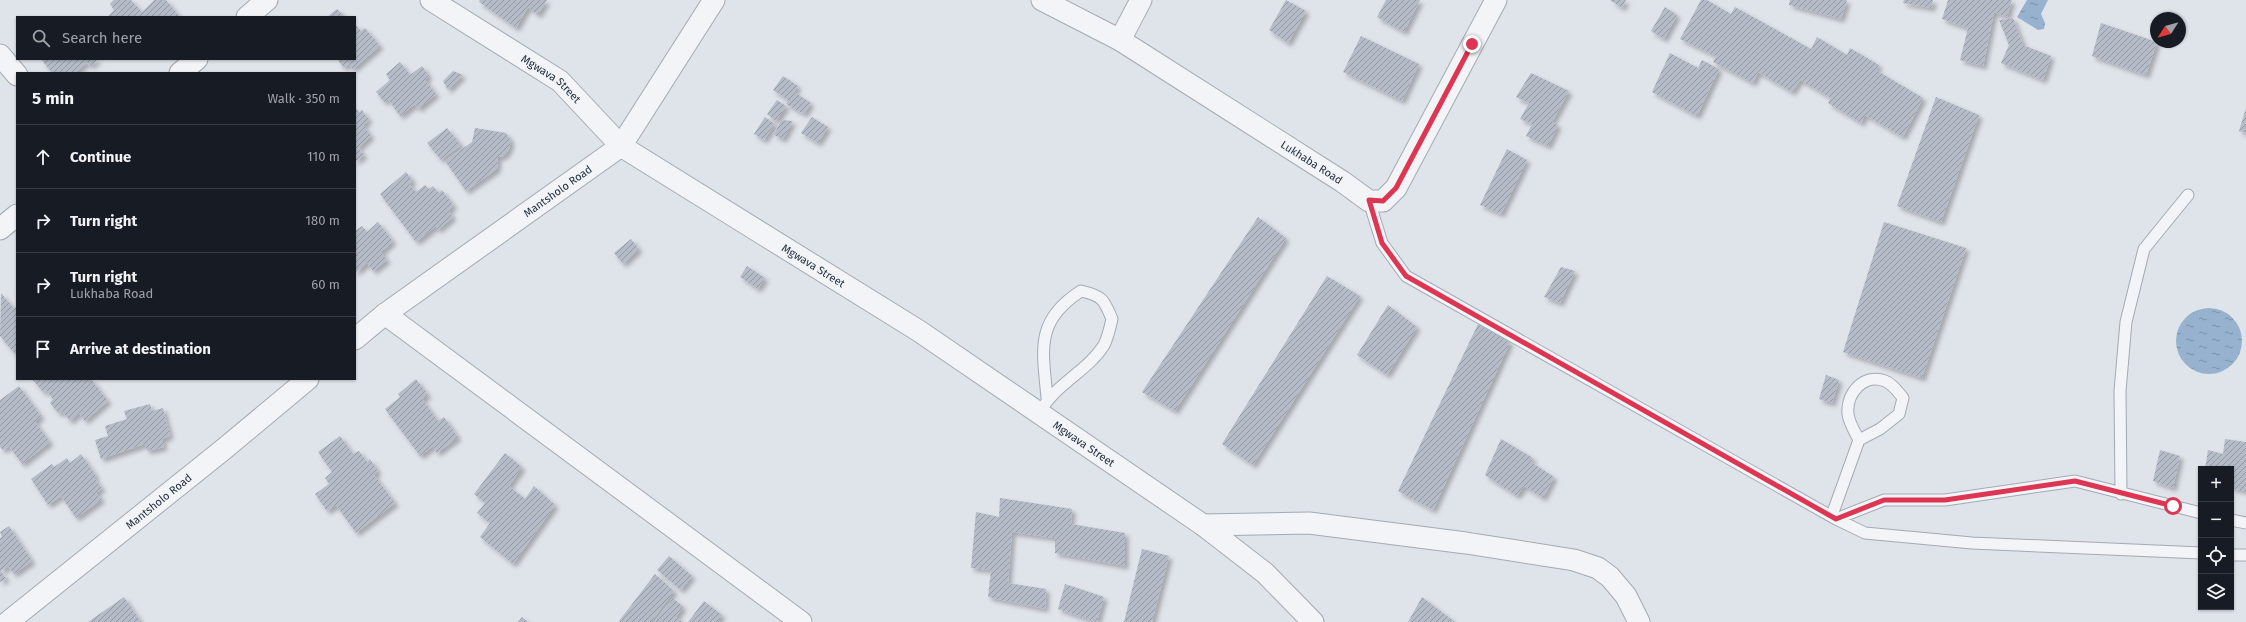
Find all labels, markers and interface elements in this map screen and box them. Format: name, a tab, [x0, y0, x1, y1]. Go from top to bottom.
north arrow	[2150, 12, 2186, 48]
search box	[16, 16, 356, 60]
icon: search	[30, 27, 52, 49]
text: Search here	[62, 29, 142, 47]
route end	[1463, 35, 1481, 53]
street label: Mgwava Street	[519, 52, 583, 106]
text: 5 min	[32, 88, 74, 109]
text: Walk · 350 m	[267, 91, 340, 106]
street label: Lukhaba Road	[1278, 138, 1345, 187]
icon: ahead	[32, 146, 54, 168]
text: Continue	[70, 148, 131, 166]
text: 110 m	[307, 149, 340, 164]
street label: Mantsholo Road	[521, 163, 595, 220]
icon: right	[32, 210, 54, 232]
text: Turn right	[70, 212, 137, 230]
text: 180 m	[305, 213, 340, 228]
street label: Mgwava Street	[779, 241, 847, 290]
text: Turn right	[70, 268, 137, 286]
icon: right	[32, 274, 54, 296]
text: 60 m	[311, 277, 340, 292]
text: Lukhaba Road	[70, 286, 153, 301]
icon: arrive	[32, 338, 54, 360]
text: Arrive at destination	[70, 340, 211, 358]
street label: Mgwava Street	[1050, 418, 1117, 470]
map controls	[2198, 466, 2234, 610]
button: +	[2198, 466, 2234, 502]
street label: Mantsholo Road	[123, 471, 195, 532]
route start	[2164, 497, 2182, 515]
button: −	[2198, 502, 2234, 538]
button: locate	[2198, 538, 2234, 574]
button: layers	[2198, 574, 2234, 610]

